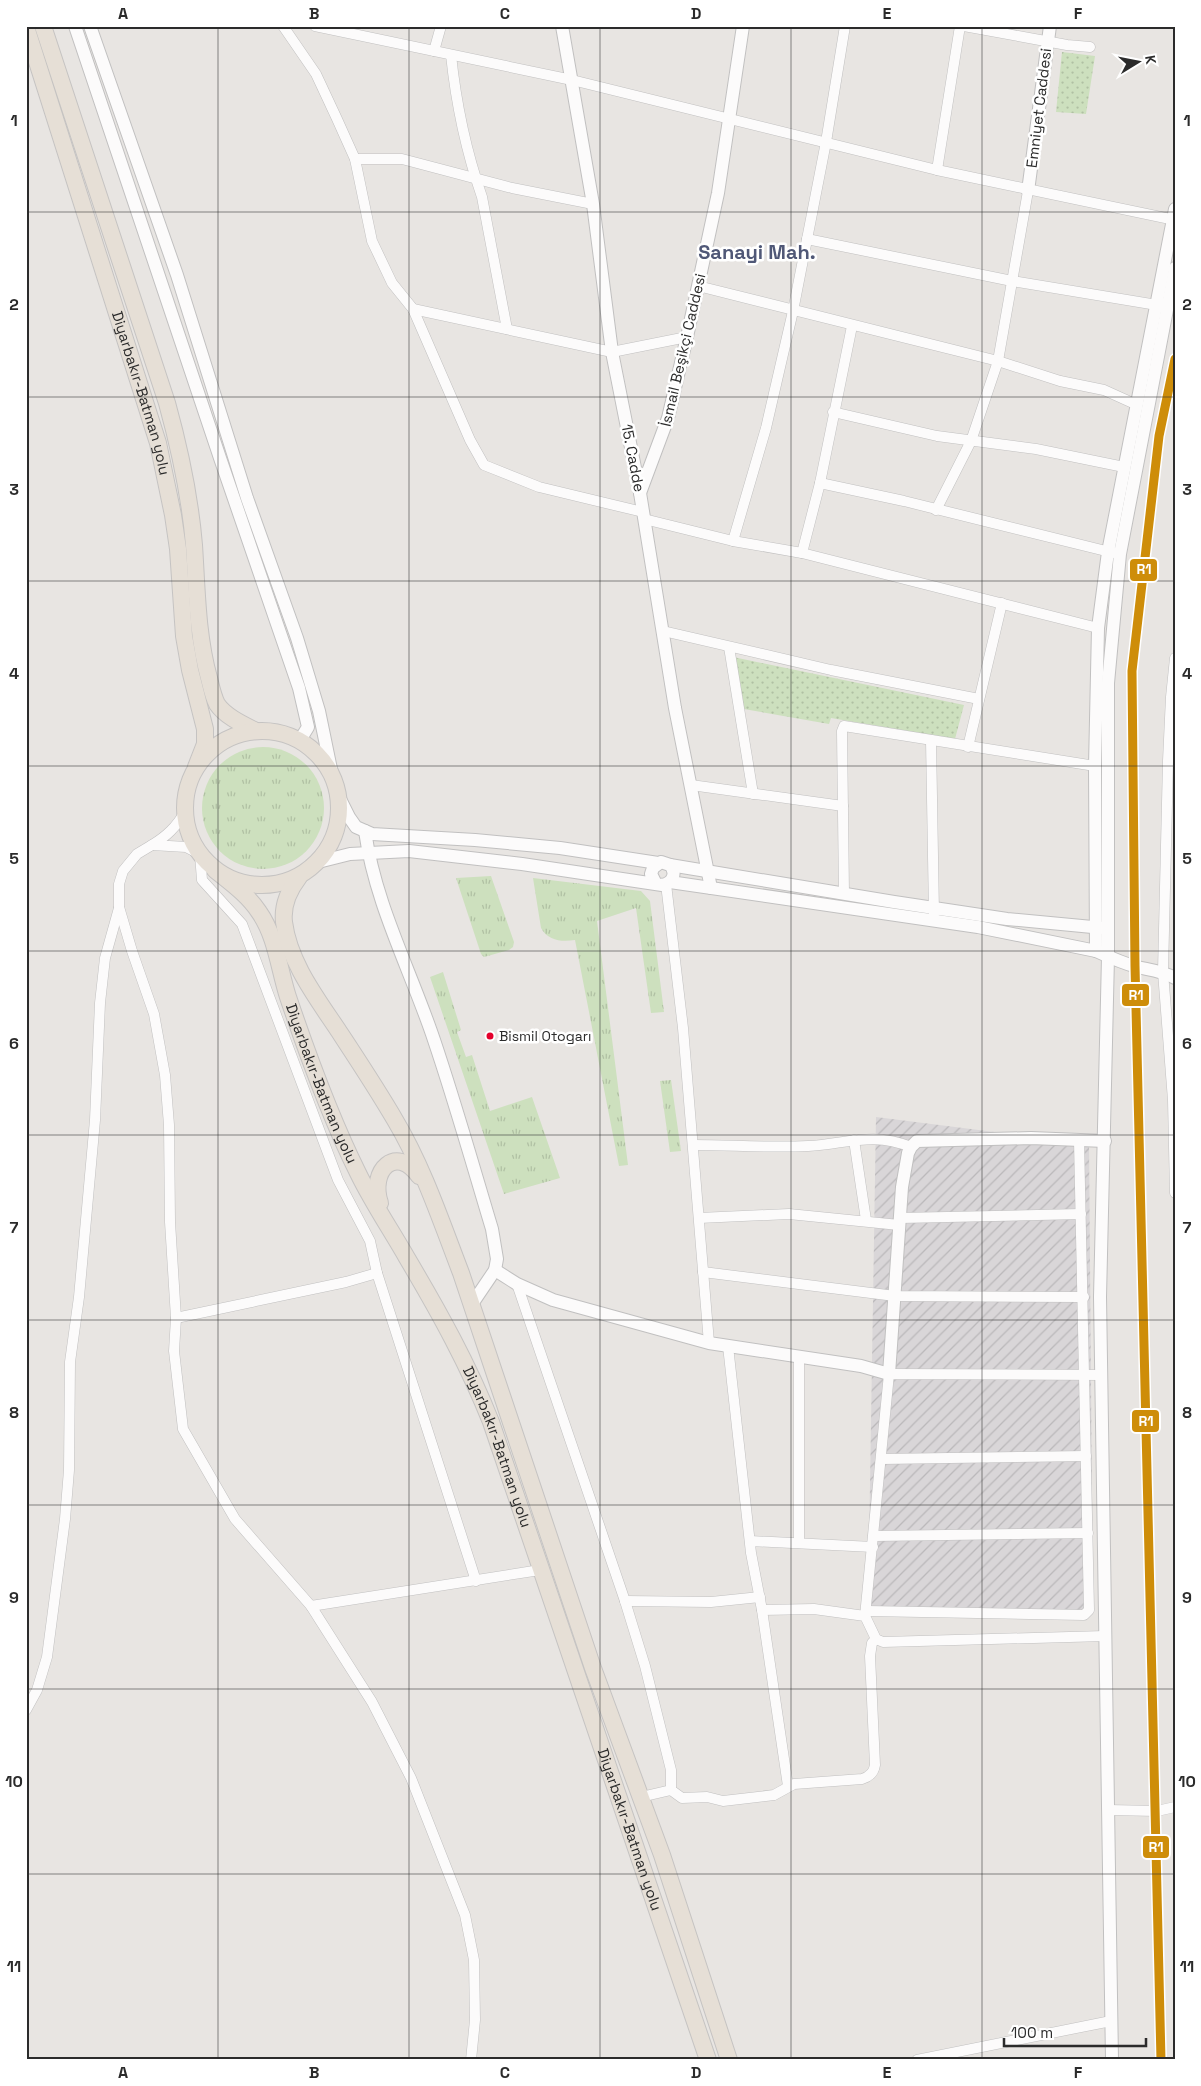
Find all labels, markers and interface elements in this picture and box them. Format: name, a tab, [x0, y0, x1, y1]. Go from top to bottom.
text: A	[118, 3, 128, 24]
text: B	[309, 3, 319, 24]
text: C	[500, 3, 510, 24]
text: D	[691, 3, 701, 24]
text: E	[883, 3, 892, 24]
text: F	[1074, 3, 1083, 24]
north arrow	[1114, 38, 1164, 88]
street label: Emniyet Caddesi	[1022, 47, 1055, 169]
text: K	[1141, 54, 1160, 66]
text: 1	[10, 110, 18, 131]
text: 1	[1183, 110, 1191, 131]
district label: Sanayi Mah.	[698, 239, 816, 265]
street label: İsmail Beşikçi Caddesi	[656, 271, 709, 428]
text: 2	[9, 294, 19, 315]
text: 2	[1182, 294, 1192, 315]
street label: Diyarbakır-Batman yolu	[108, 309, 174, 477]
street label: 15. Cadde	[618, 422, 649, 494]
text: 3	[9, 479, 19, 500]
text: 3	[1182, 479, 1192, 500]
line badge: R1	[1129, 558, 1158, 582]
text: R1	[1136, 560, 1152, 578]
text: 4	[9, 663, 19, 684]
text: 4	[1182, 663, 1192, 684]
text: 5	[9, 848, 19, 869]
text: 5	[1182, 848, 1192, 869]
line badge: R1	[1121, 983, 1150, 1007]
text: R1	[1128, 986, 1144, 1004]
street label: Diyarbakır-Batman yolu	[282, 1001, 362, 1166]
place label: Bismil Otogarı	[499, 1027, 592, 1045]
marker: Bismil Otogarı	[485, 1031, 495, 1041]
text: 6	[9, 1033, 19, 1054]
text: 6	[1182, 1033, 1192, 1054]
text: 7	[10, 1217, 19, 1238]
text: 7	[1183, 1217, 1192, 1238]
street label: Diyarbakır-Batman yolu	[459, 1363, 536, 1530]
text: 8	[9, 1402, 19, 1423]
text: 8	[1182, 1402, 1192, 1423]
line badge: R1	[1131, 1409, 1160, 1433]
text: R1	[1138, 1412, 1154, 1430]
text: 9	[9, 1587, 19, 1608]
text: 9	[1182, 1587, 1192, 1608]
street label: Diyarbakır-Batman yolu	[594, 1746, 667, 1913]
text: 10	[5, 1771, 23, 1792]
text: 10	[1178, 1771, 1196, 1792]
line badge: R1	[1142, 1835, 1170, 1859]
text: R1	[1148, 1838, 1164, 1856]
text: 11	[7, 1956, 21, 1977]
text: 11	[1180, 1956, 1194, 1977]
scale bar	[1004, 2016, 1146, 2048]
text: 100 m	[1011, 2023, 1053, 2042]
text: A	[118, 2062, 128, 2083]
text: B	[309, 2062, 319, 2083]
text: C	[500, 2062, 510, 2083]
text: D	[691, 2062, 701, 2083]
text: E	[883, 2062, 892, 2083]
text: F	[1074, 2062, 1083, 2083]

